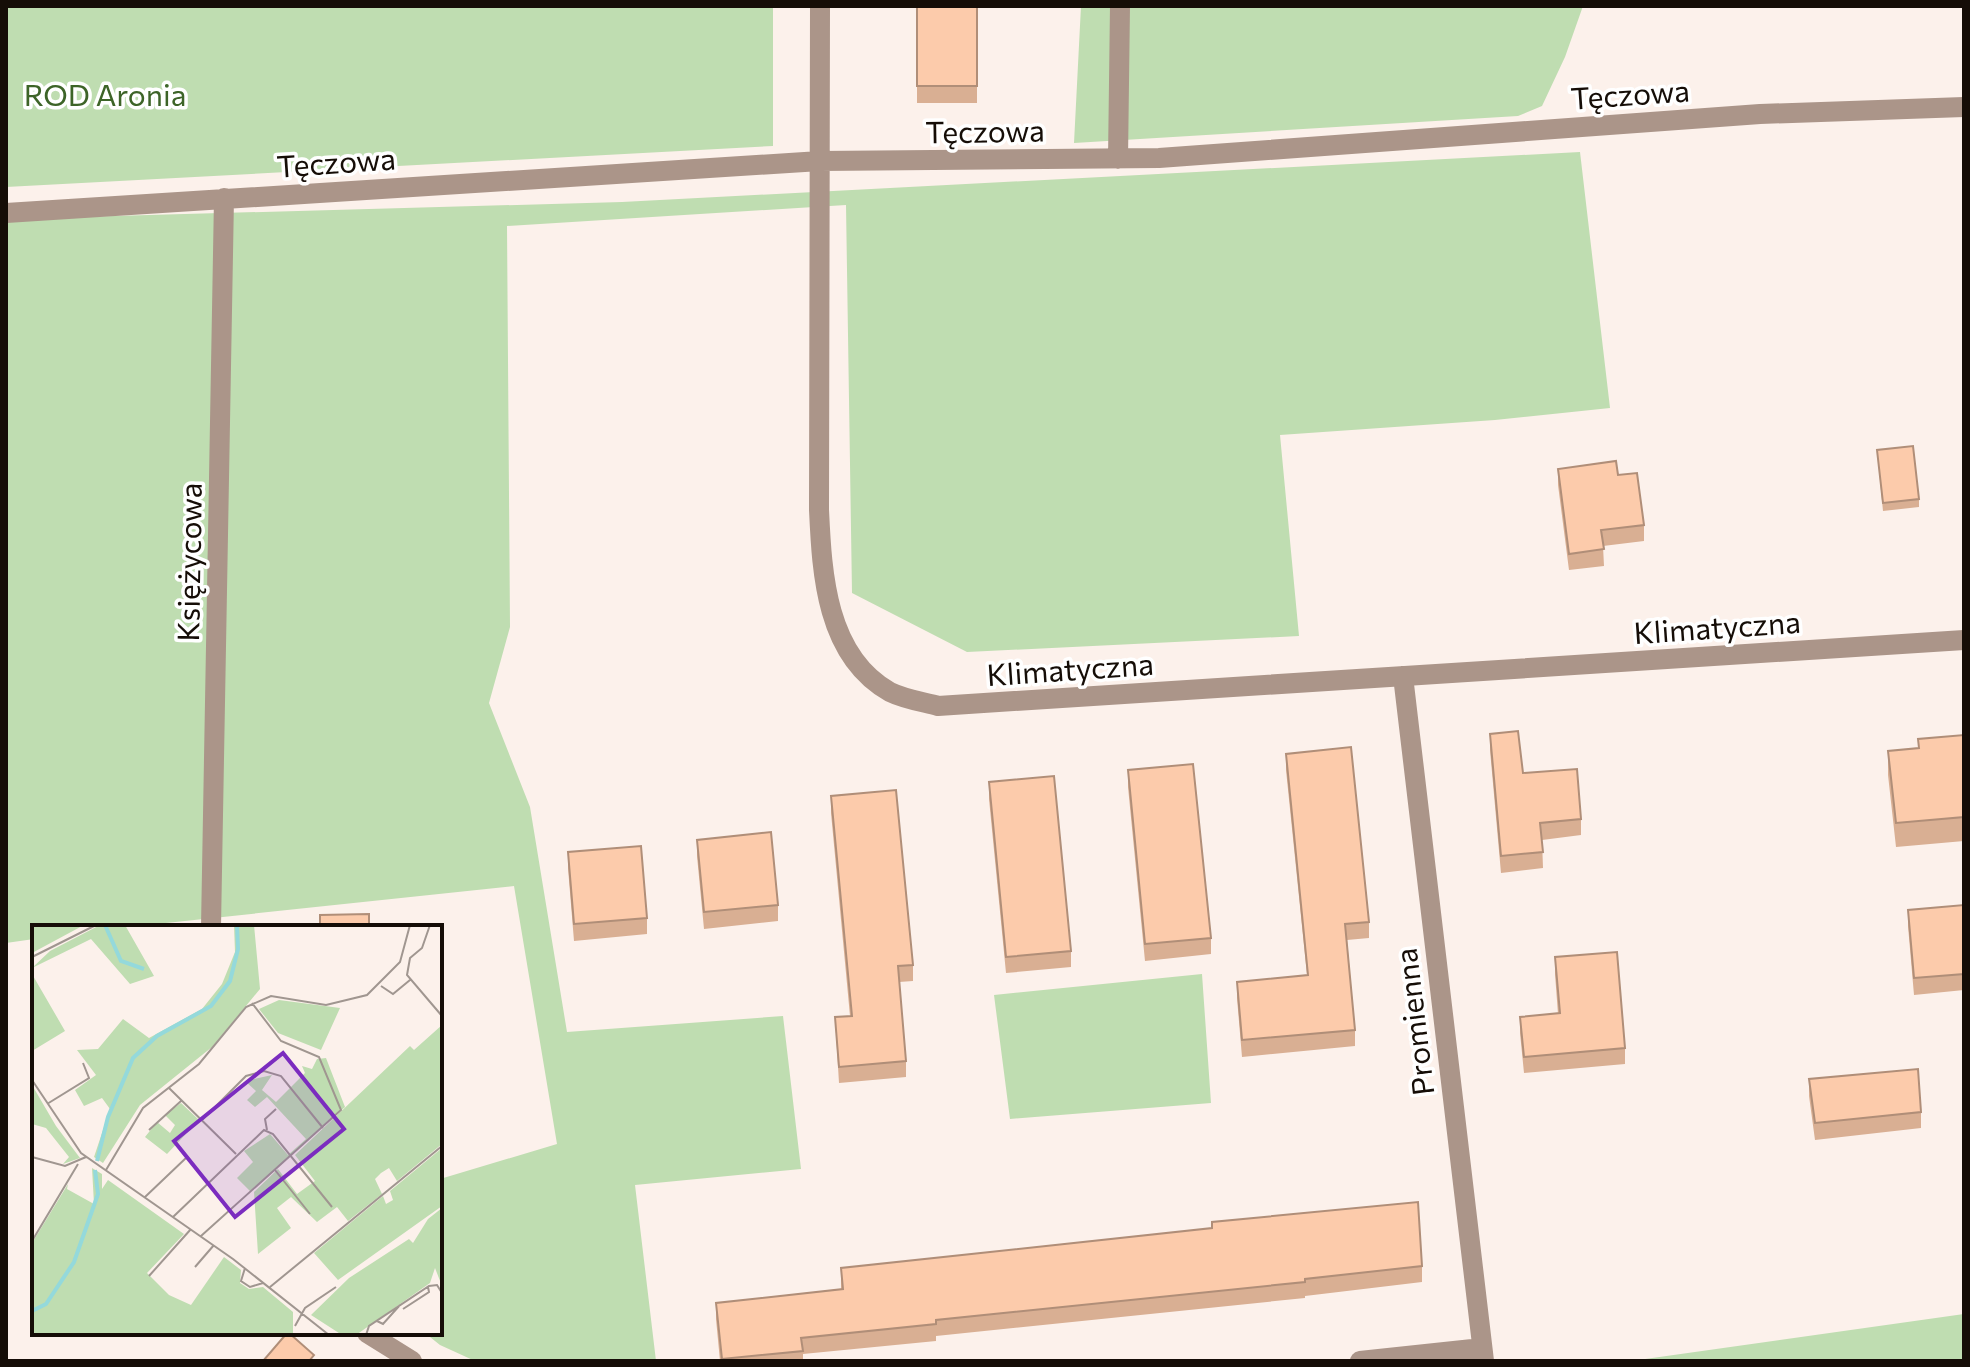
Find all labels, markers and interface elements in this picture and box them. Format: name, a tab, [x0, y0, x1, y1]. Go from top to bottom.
street label: Tęczowa	[1569, 70, 1691, 116]
park label: ROD Aronia	[24, 75, 186, 112]
street label: Tęczowa	[925, 110, 1045, 150]
street label: Tęczowa	[275, 138, 397, 184]
street label: Księżycowa	[168, 482, 208, 642]
street label: Klimatyczna	[1632, 602, 1802, 650]
street label: Klimatyczna	[985, 644, 1155, 692]
inset map	[32, 925, 442, 1335]
street label: Promienna	[1386, 946, 1440, 1098]

